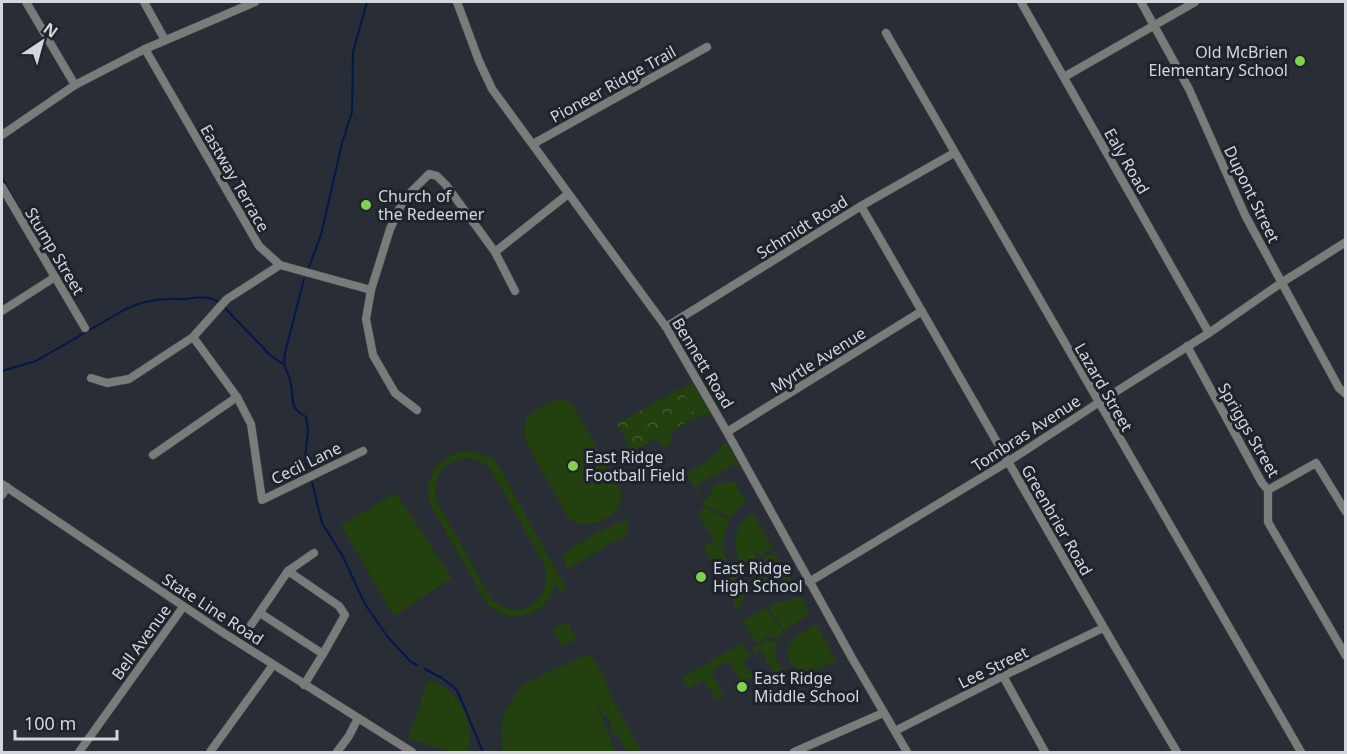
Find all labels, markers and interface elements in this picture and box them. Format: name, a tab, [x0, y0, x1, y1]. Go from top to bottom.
north arrow	[12, 12, 72, 72]
text: N	[39, 17, 63, 43]
street label: Pioneer Ridge Trail	[546, 40, 680, 128]
place label: Old McBrien Elementary School	[1149, 41, 1288, 81]
marker: Old McBrien Elementary School	[1293, 54, 1307, 68]
street label: Eastway Terrace	[195, 120, 275, 236]
street label: Ealy Road	[1099, 124, 1155, 198]
street label: Dupont Street	[1219, 142, 1285, 246]
place label: Church of the Redeemer	[378, 185, 485, 225]
street label: Schmidt Road	[752, 190, 852, 264]
marker: Church of the Redeemer	[359, 198, 373, 212]
street label: Stump Street	[20, 203, 90, 299]
street label: Bennett Road	[667, 313, 739, 413]
street label: Myrtle Avenue	[766, 322, 870, 398]
street label: Lazard Street	[1070, 339, 1138, 435]
street label: Spriggs Street	[1213, 379, 1285, 481]
street label: Tombras Avenue	[967, 390, 1085, 476]
street label: Cecil Lane	[267, 437, 345, 489]
place label: East Ridge Football Field	[585, 446, 685, 486]
marker: East Ridge Football Field	[566, 459, 580, 473]
street label: Greenbrier Road	[1016, 461, 1098, 579]
place label: East Ridge High School	[713, 557, 803, 597]
street label: State Line Road	[158, 568, 268, 650]
marker: East Ridge High School	[694, 570, 708, 584]
street label: Bell Avenue	[106, 600, 176, 684]
street label: Lee Street	[954, 641, 1032, 693]
place label: East Ridge Middle School	[754, 667, 859, 707]
marker: East Ridge Middle School	[735, 680, 749, 694]
scale bar	[15, 703, 117, 741]
text: 100 m	[24, 711, 76, 735]

